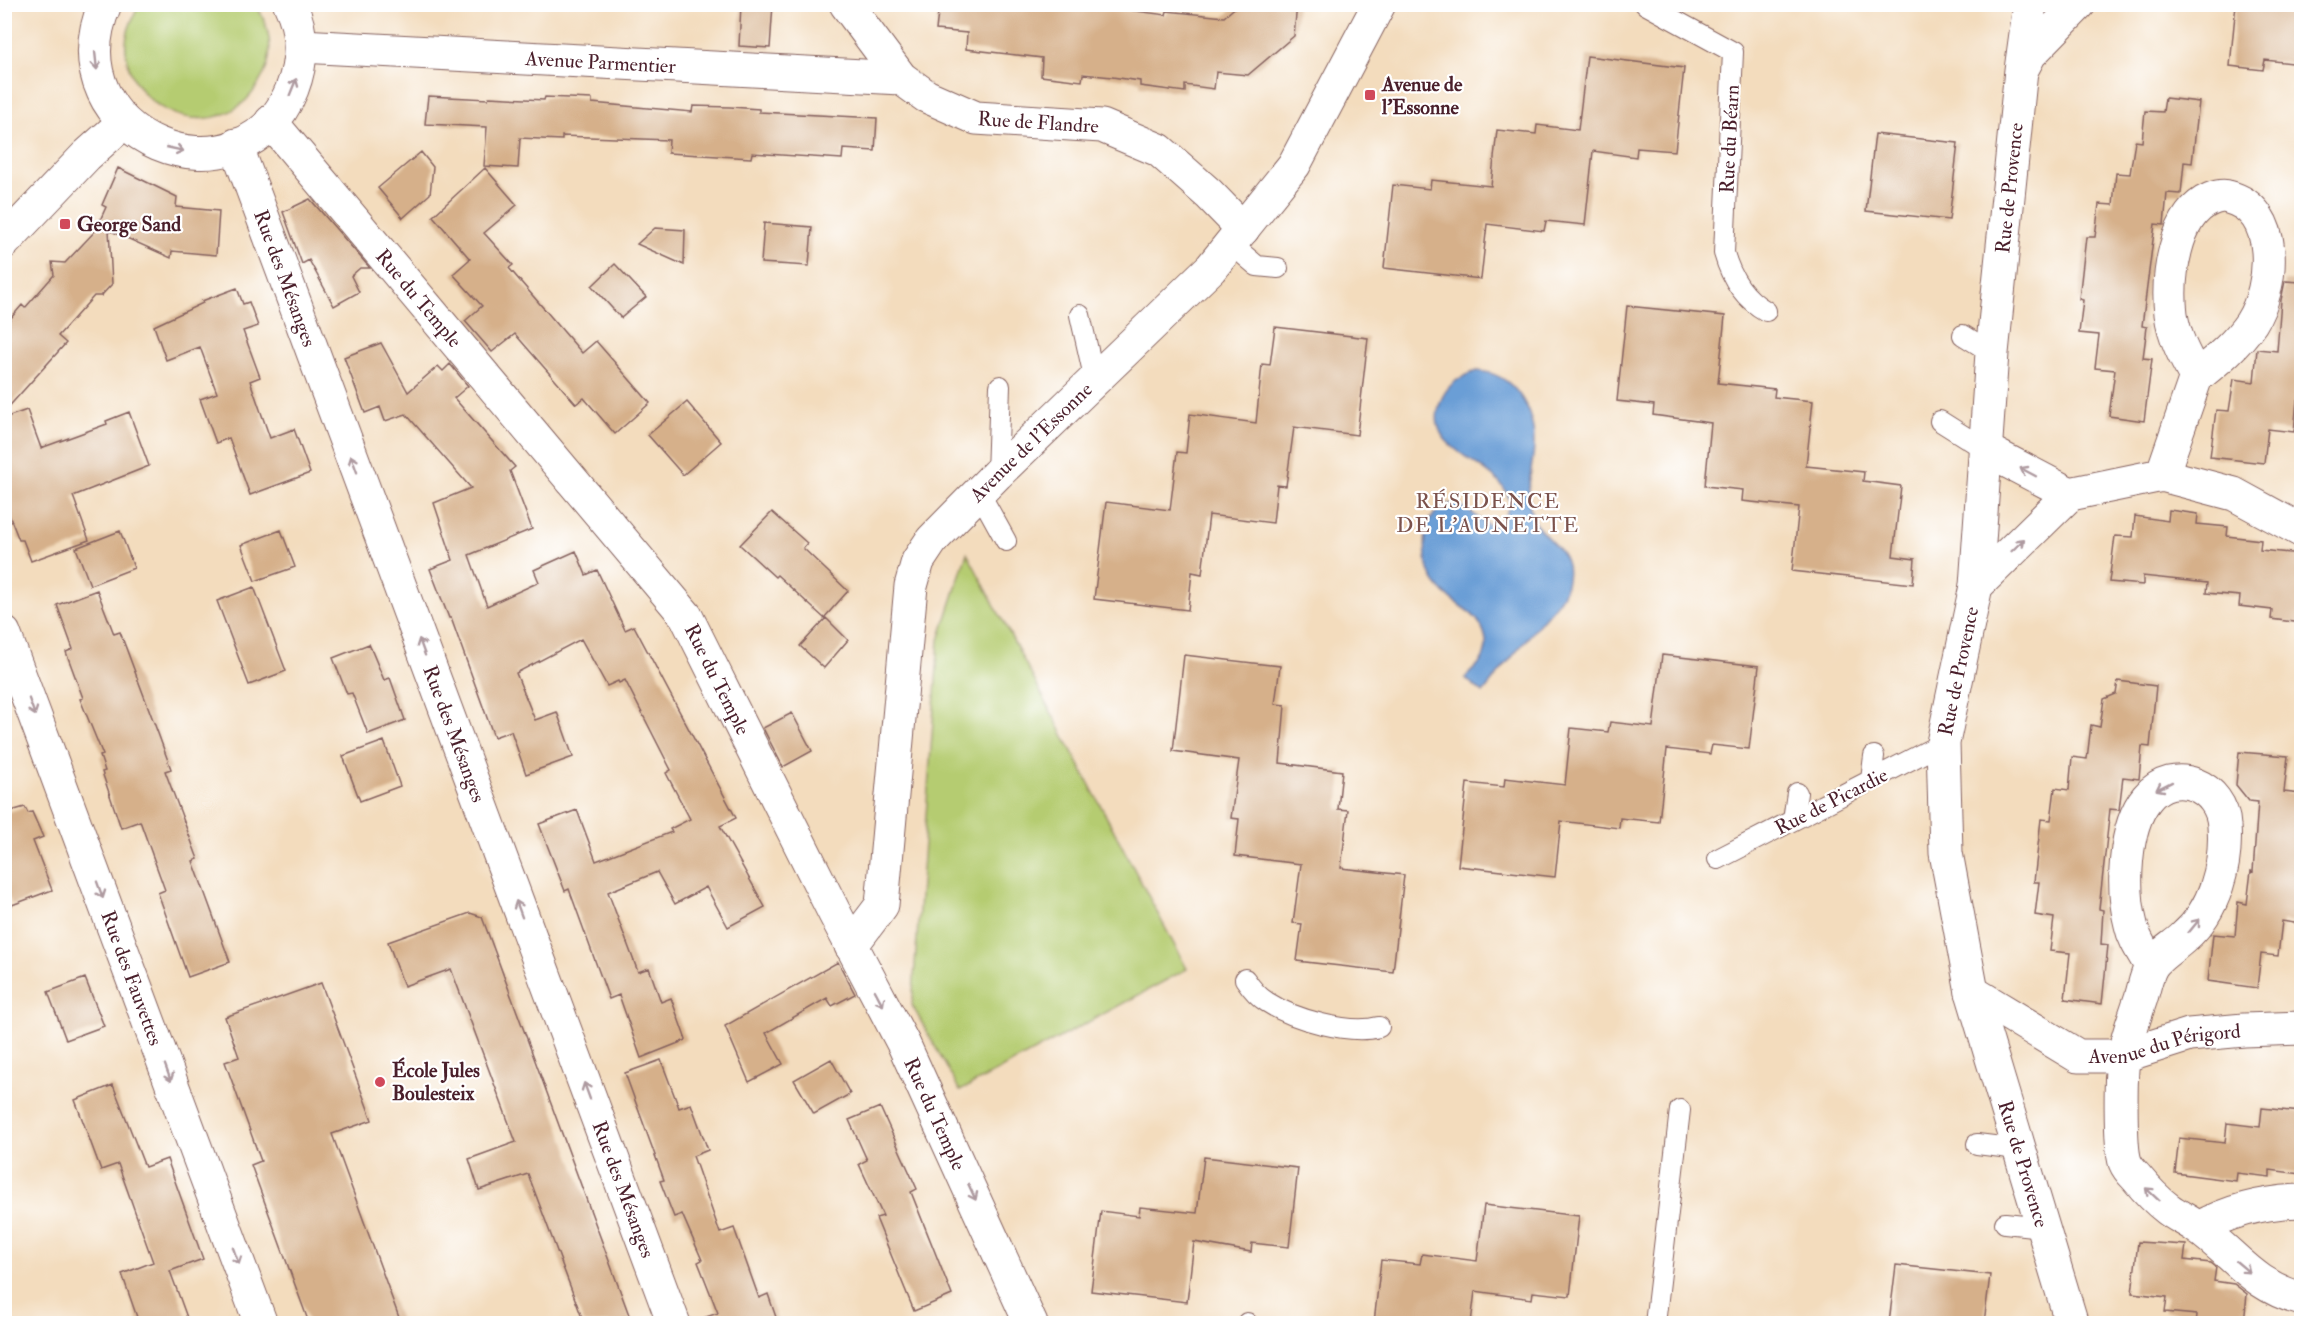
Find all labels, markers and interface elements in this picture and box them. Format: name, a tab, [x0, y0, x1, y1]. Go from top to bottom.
street label: Avenue Parmentier	[524, 46, 677, 79]
one-way arrow	[91, 51, 102, 71]
place label: Avenue de l'Essonne	[1381, 72, 1463, 120]
one-way arrow	[288, 78, 299, 96]
street label: Rue du Béarn	[1714, 84, 1745, 194]
marker: Avenue de l'Essonne	[1363, 88, 1377, 102]
street label: Rue de Flandre	[977, 106, 1100, 139]
street label: Rue de Provence	[1990, 121, 2029, 255]
one-way arrow	[165, 144, 184, 156]
street label: Rue des Mésanges	[248, 206, 322, 350]
place label: George Sand	[77, 212, 181, 238]
marker: George Sand	[58, 217, 72, 231]
street label: Rue du Temple	[370, 244, 467, 353]
street label: Avenue de l'Essonne	[964, 377, 1098, 508]
one-way arrow	[348, 456, 359, 474]
one-way arrow	[2020, 466, 2037, 478]
district label: RÉSIDENCE DE L'AUNETTE	[1396, 488, 1580, 539]
one-way arrow	[2011, 538, 2026, 552]
street label: Rue de Provence	[1933, 604, 1984, 738]
street label: Rue du Temple	[679, 620, 755, 739]
one-way arrow	[416, 638, 427, 657]
street label: Rue des Mésanges	[417, 662, 491, 806]
one-way arrow	[27, 697, 38, 716]
street label: Rue de Picardie	[1771, 762, 1892, 841]
one-way arrow	[2156, 780, 2173, 792]
one-way arrow	[95, 880, 106, 899]
one-way arrow	[513, 900, 524, 919]
street label: Rue des Fauvettes	[95, 907, 168, 1049]
one-way arrow	[2187, 919, 2201, 934]
one-way arrow	[873, 988, 885, 1006]
street label: Avenue du Périgord	[2087, 1018, 2242, 1069]
street label: Rue du Temple	[898, 1054, 971, 1174]
place label: École Jules Boulesteix	[392, 1057, 480, 1106]
one-way arrow	[163, 1063, 174, 1082]
marker: École Jules Boulesteix	[373, 1075, 387, 1089]
one-way arrow	[581, 1083, 592, 1101]
street label: Rue de Provence	[1992, 1097, 2054, 1231]
street label: Rue des Mésanges	[587, 1118, 660, 1262]
one-way arrow	[966, 1183, 978, 1201]
one-way arrow	[2144, 1187, 2159, 1201]
one-way arrow	[231, 1246, 242, 1264]
one-way arrow	[2235, 1261, 2251, 1274]

